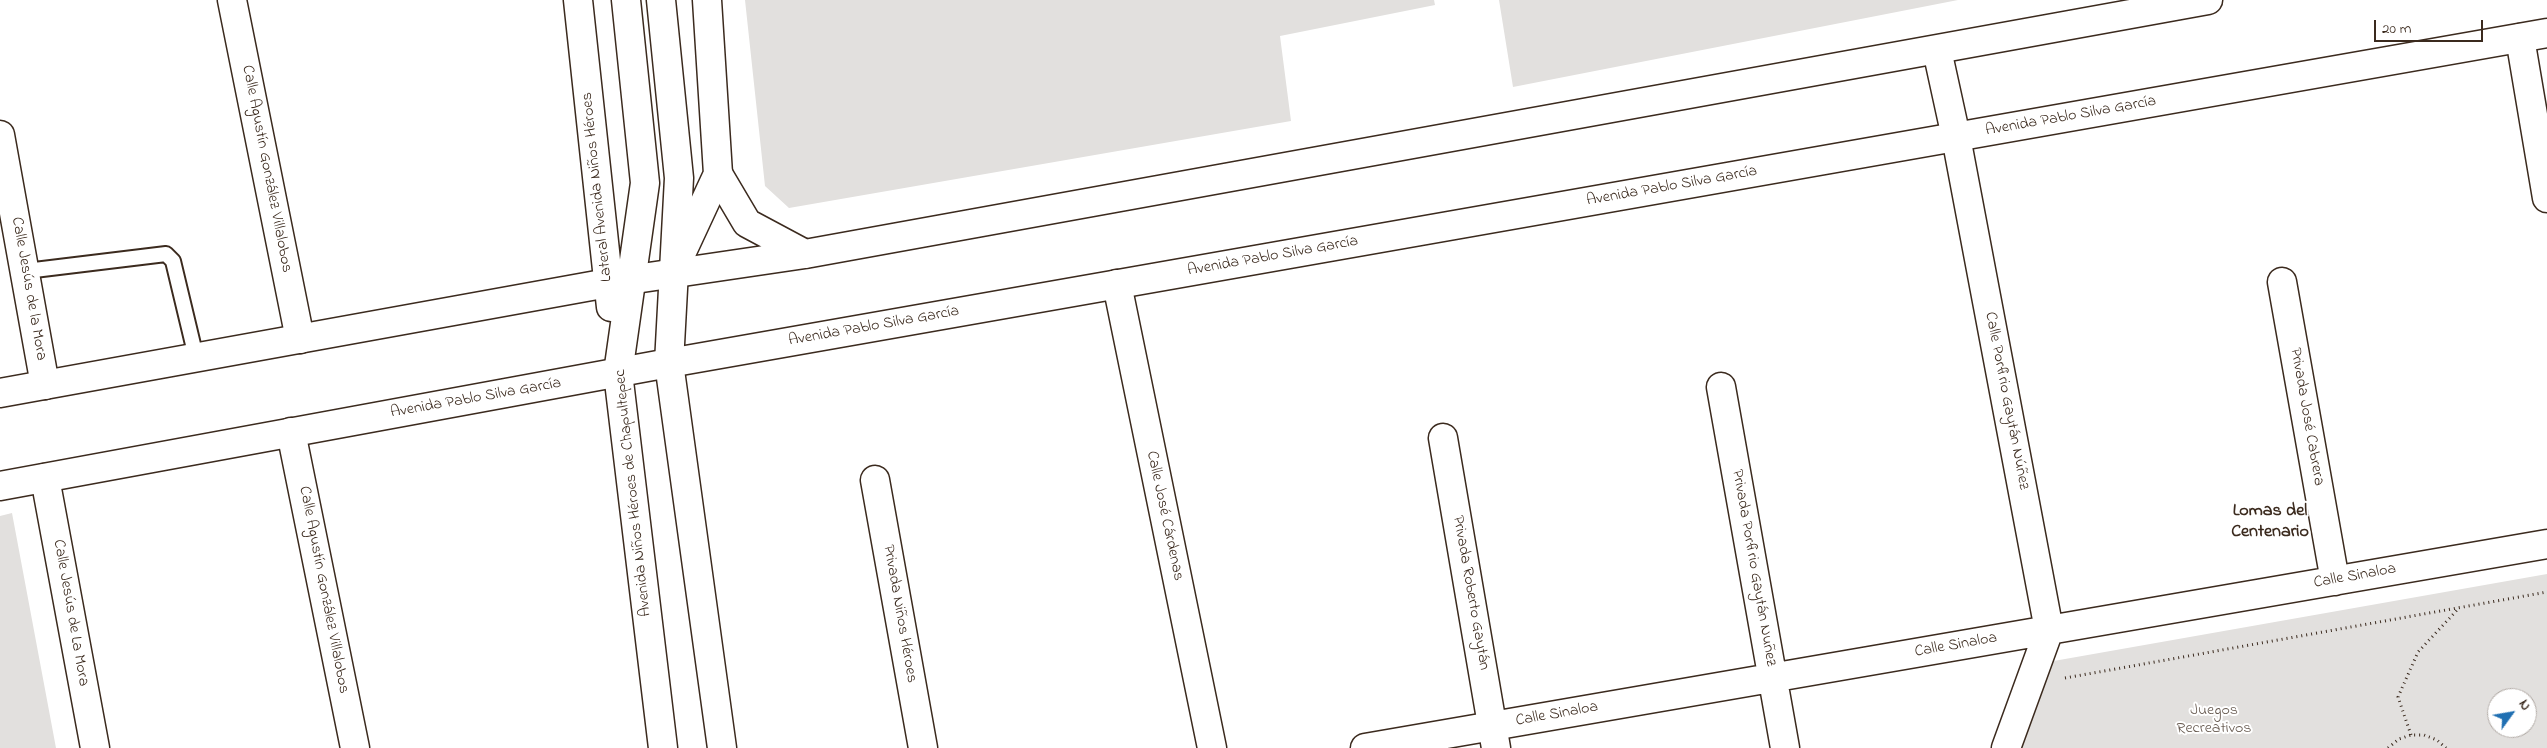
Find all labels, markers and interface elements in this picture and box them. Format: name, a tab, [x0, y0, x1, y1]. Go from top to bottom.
scale bar	[2377, 10, 2486, 42]
text: 20 m	[2382, 18, 2411, 40]
street label: Calle Agustín González Villalobos	[236, 64, 296, 274]
street label: Lateral Avenida Niños Héroes	[578, 91, 618, 283]
street label: Avenida Pablo Silva García	[1984, 93, 2158, 141]
street label: Avenida Pablo Silva García	[1585, 163, 1759, 211]
street label: Calle Jesús de la Mora	[6, 216, 50, 362]
street label: Avenida Pablo Silva García	[1186, 233, 1360, 281]
street label: Avenida Pablo Silva García	[787, 303, 961, 351]
street label: Calle Porfirio Gaytán Núñez	[1979, 311, 2033, 491]
street label: Privada José Cabrera	[2284, 347, 2328, 487]
street label: Avenida Niños Héroes de Chapultepec	[611, 368, 657, 618]
street label: Avenida Pablo Silva García	[389, 375, 563, 423]
street label: Calle José Cárdenas	[1141, 449, 1187, 583]
street label: Privada Porfirio Gaytán Nuñez	[1726, 468, 1780, 668]
street label: Calle Agustín González Villalobos	[293, 485, 353, 695]
district label: Lomas del Centenario	[2231, 501, 2309, 544]
street label: Privada Roberto Gaytán	[1447, 514, 1493, 672]
street label: Calle Jesús de La Mora	[48, 538, 92, 688]
street label: Privada Niños Héroes	[877, 544, 921, 684]
street label: Calle Sinaloa	[2312, 560, 2398, 594]
street label: Calle Sinaloa	[1913, 629, 1999, 663]
north arrow	[2487, 688, 2537, 738]
text: N	[2513, 696, 2536, 715]
street label: Calle Sinaloa	[1514, 698, 1600, 732]
park label: Juegos Recreativos	[2177, 701, 2251, 739]

